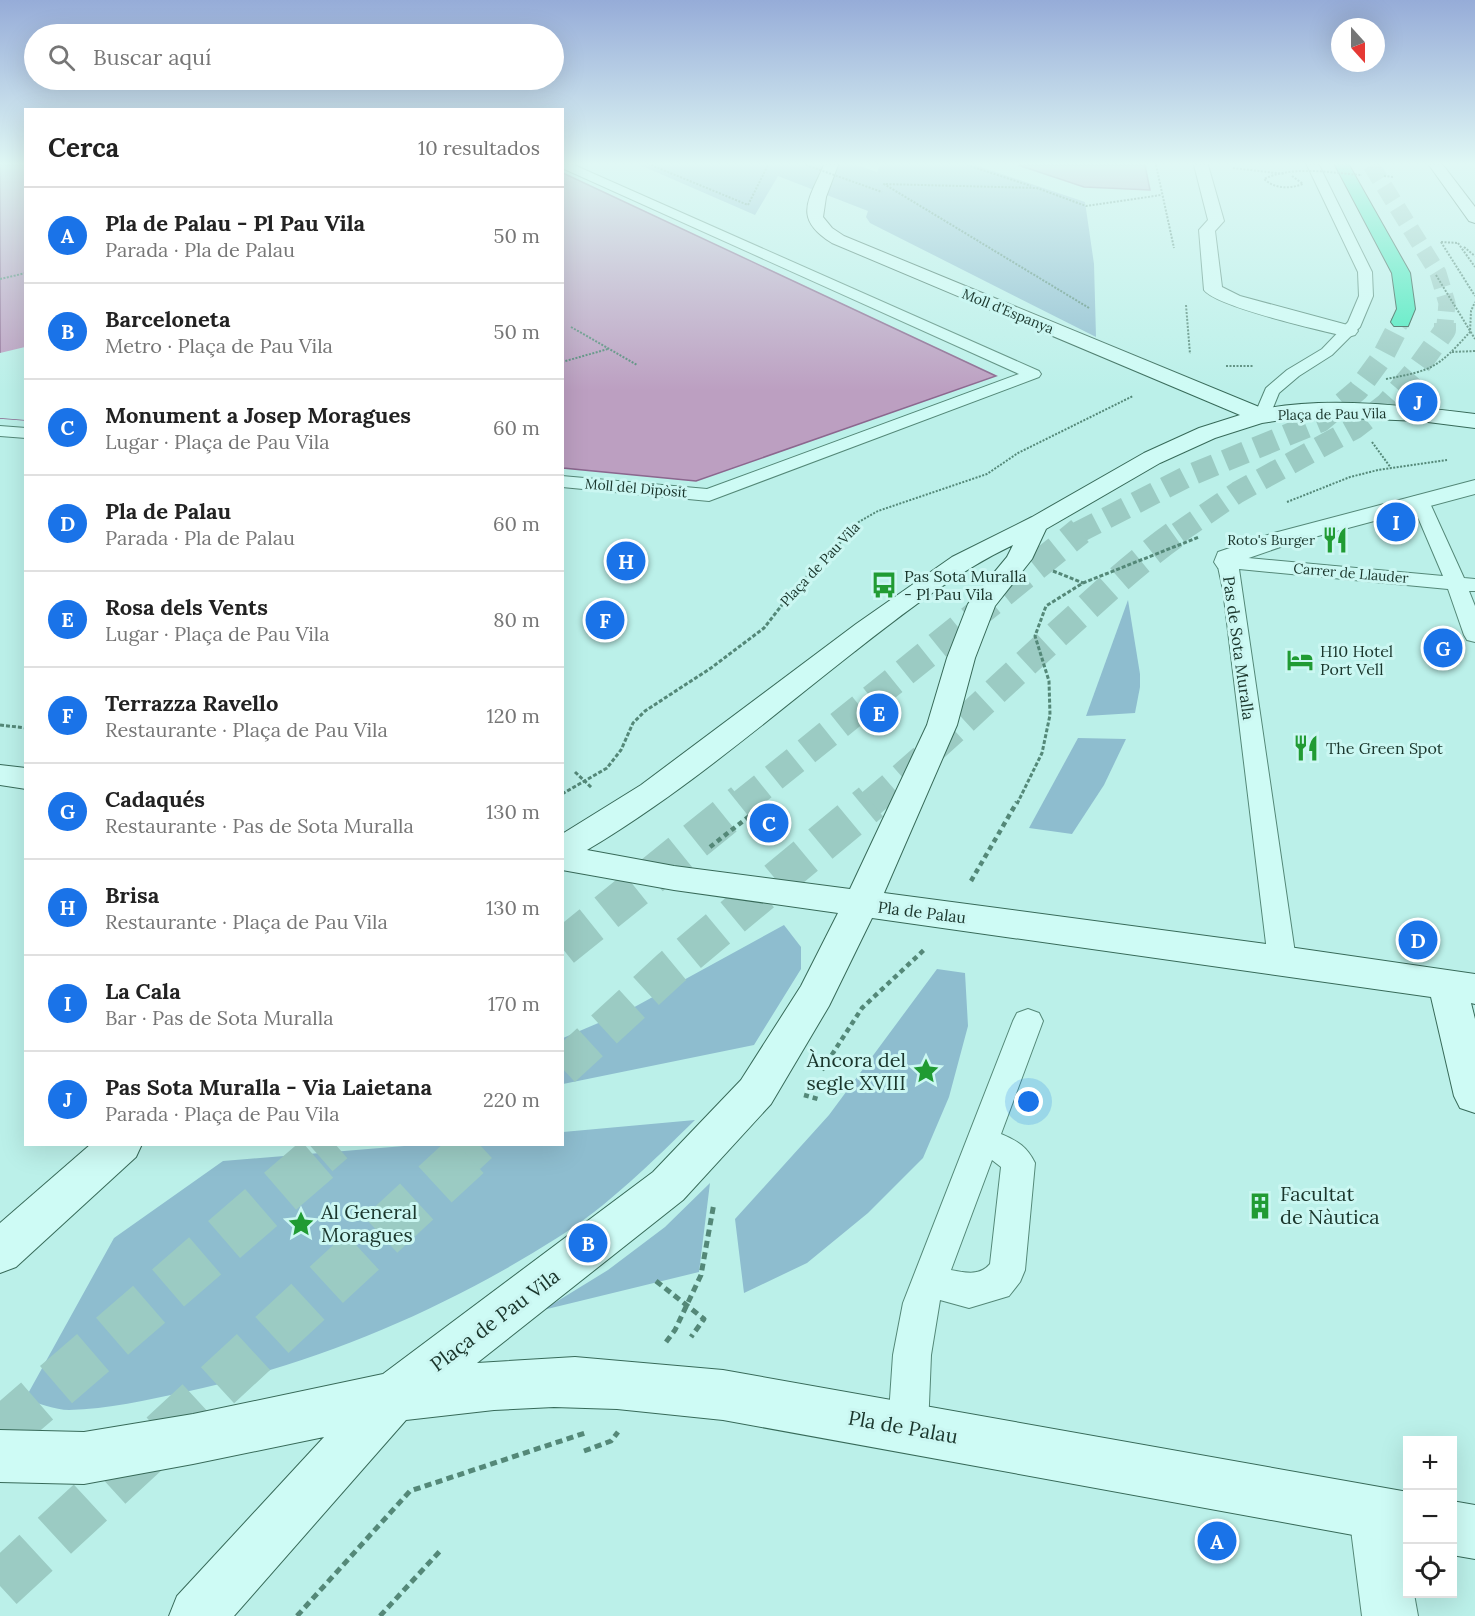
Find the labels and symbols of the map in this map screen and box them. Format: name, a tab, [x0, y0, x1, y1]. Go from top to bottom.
north arrow	[1331, 18, 1385, 72]
street label: Moll d'Espanya	[960, 284, 1056, 338]
pin: J	[1398, 380, 1438, 424]
street label: Plaça de Pau Vila	[1277, 404, 1387, 424]
street label: Moll del Dipòsit	[584, 475, 688, 501]
pin: I	[1376, 500, 1416, 544]
street label: Plaça de Pau Vila	[776, 518, 864, 610]
restaurant icon: Roto's Burger	[1320, 525, 1350, 555]
place label: Roto's Burger	[1227, 531, 1315, 549]
pin: H	[606, 538, 646, 584]
street label: Carrer de Llauder	[1293, 559, 1409, 587]
place label: Pas Sota Muralla - Pl Pau Vila	[904, 566, 1027, 604]
bus stop icon: Pas Sota Muralla - Pl Pau Vila	[869, 570, 899, 600]
street label: Pas de Sota Muralla	[1219, 575, 1259, 721]
pin: F	[586, 598, 624, 642]
pin: G	[1424, 626, 1462, 670]
place label: H10 Hotel Port Vell	[1320, 641, 1393, 679]
hotel icon: H10 Hotel Port Vell	[1285, 645, 1315, 675]
pin: E	[860, 690, 898, 736]
restaurant icon: The Green Spot	[1291, 733, 1321, 763]
place label: The Green Spot	[1326, 738, 1444, 758]
pin: C	[750, 800, 788, 846]
street label: Pla de Palau	[877, 897, 968, 927]
pin: D	[1398, 918, 1438, 962]
place label: Àncora del segle XVIII	[806, 1047, 906, 1095]
place icon: Àncora del segle XVIII	[911, 1056, 941, 1086]
your location	[1014, 1087, 1043, 1116]
place label: Facultat de Nàutica	[1280, 1181, 1380, 1229]
building icon: Facultat de Nàutica	[1245, 1191, 1275, 1221]
place label: Al General Moragues	[320, 1199, 418, 1247]
place icon: Al General Moragues	[286, 1209, 316, 1239]
pin: B	[568, 1220, 608, 1266]
street label: Plaça de Pau Vila	[425, 1263, 564, 1376]
street label: Pla de Palau	[846, 1405, 960, 1448]
pin: A	[1198, 1518, 1236, 1564]

